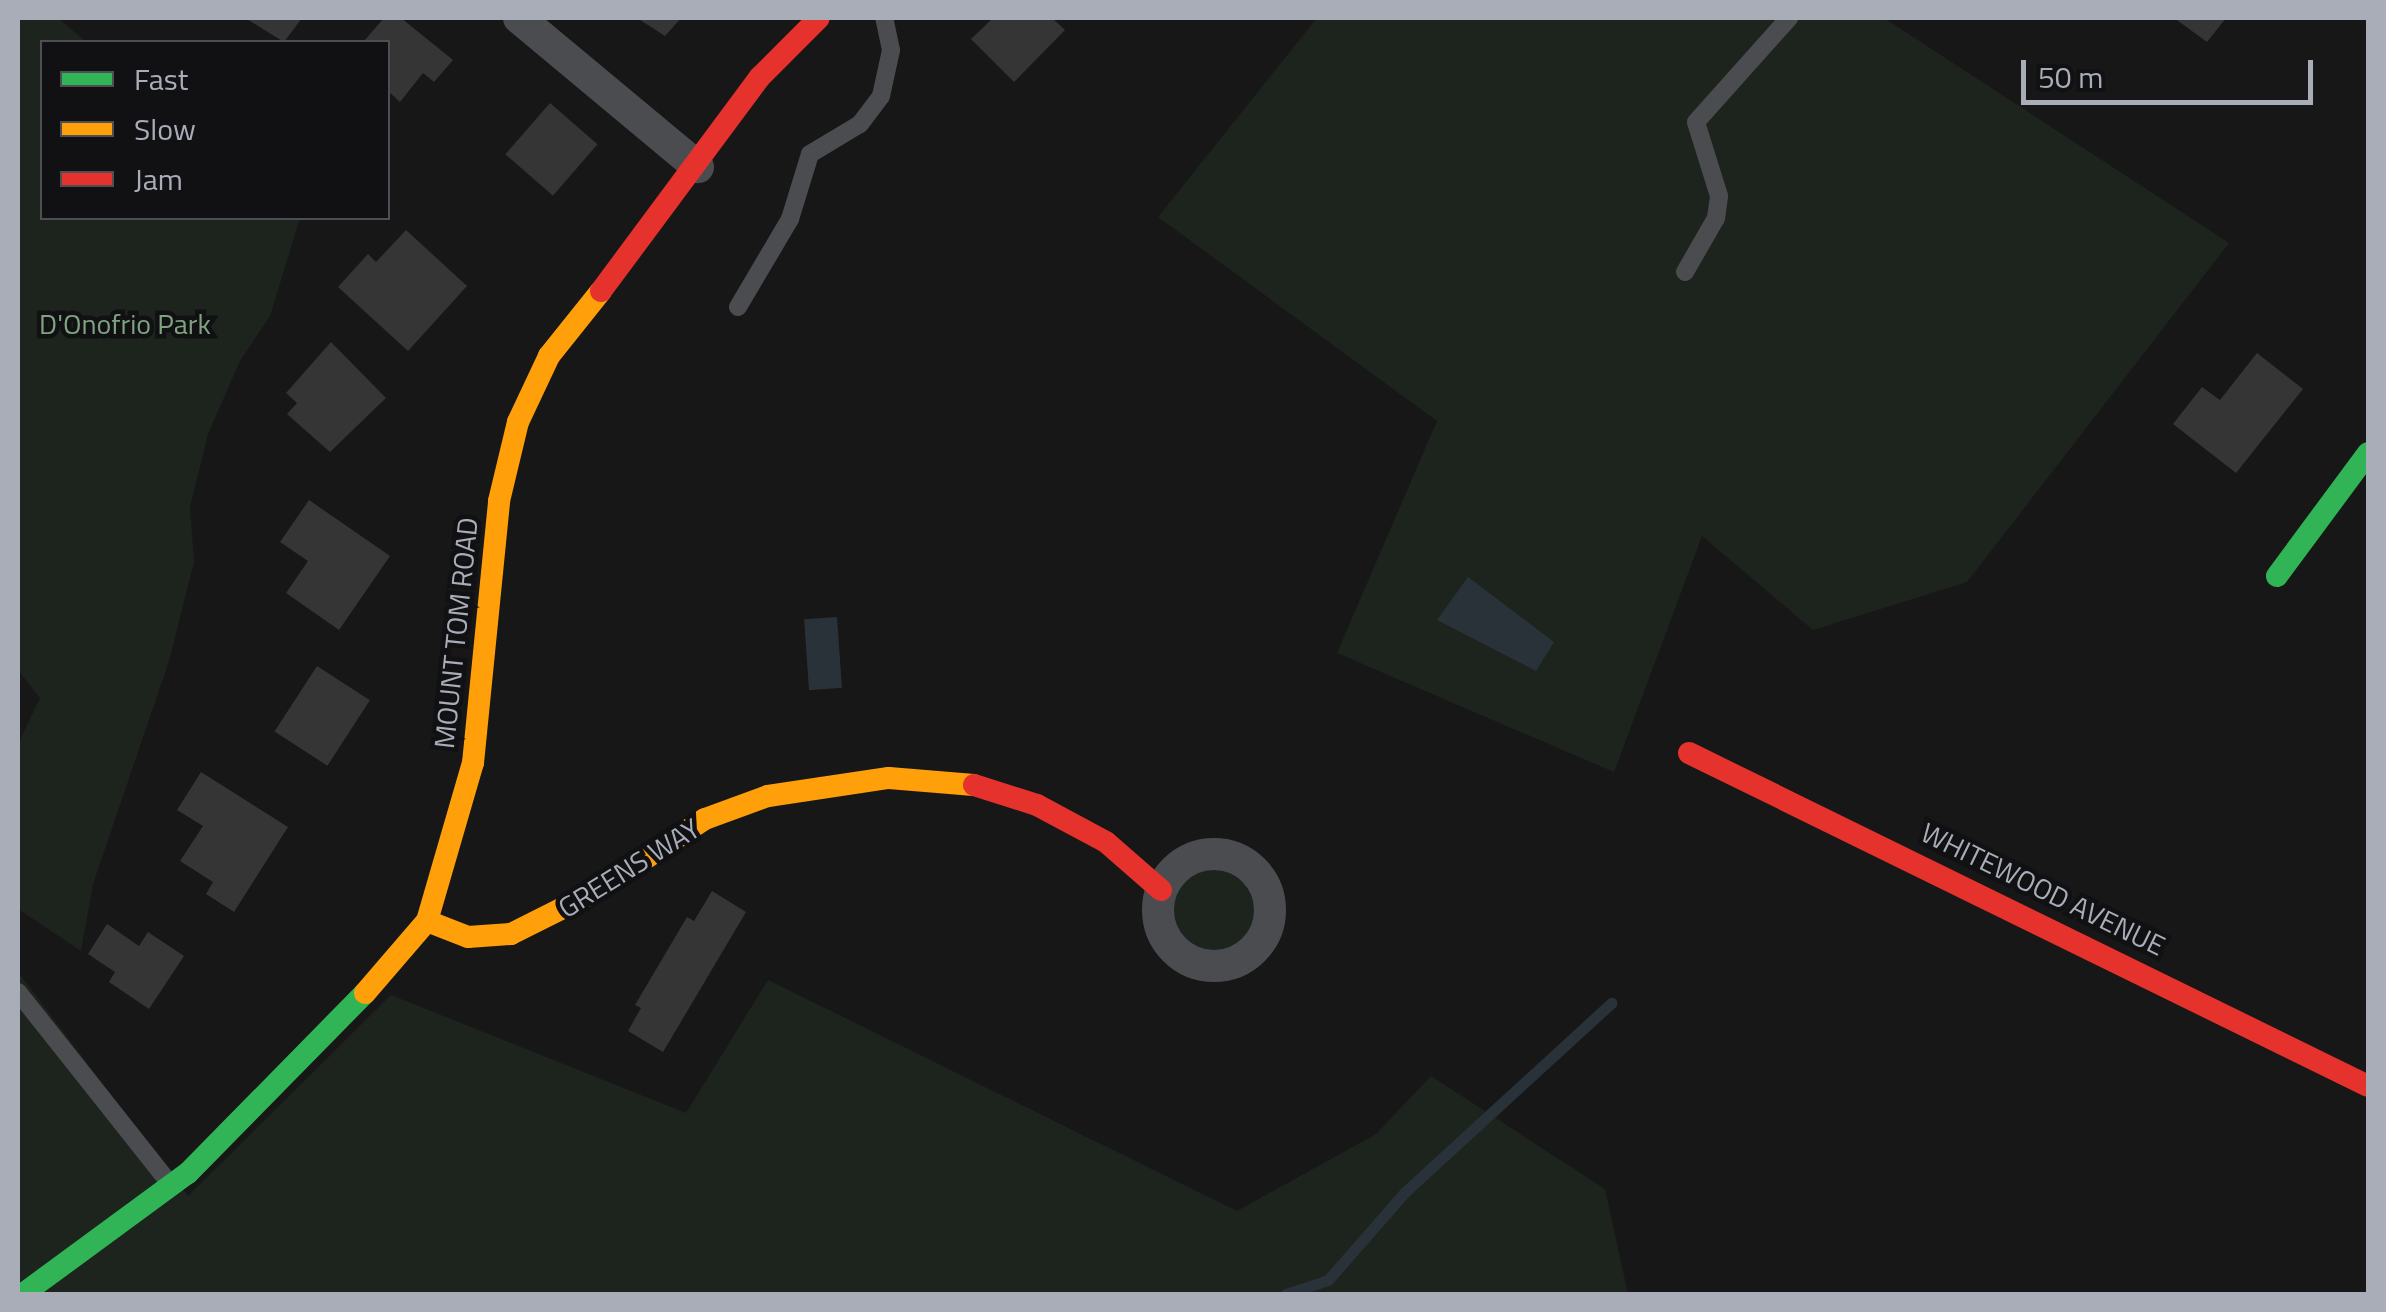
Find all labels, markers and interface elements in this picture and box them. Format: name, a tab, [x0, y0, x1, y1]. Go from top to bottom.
legend	[40, 40, 390, 220]
scale bar	[2026, 40, 2318, 102]
text: 50 m	[2038, 54, 2103, 100]
text: Fast	[134, 56, 188, 102]
text: Slow	[134, 106, 196, 152]
text: Jam	[134, 156, 183, 202]
park label: D'Onofrio Park	[39, 307, 211, 341]
street label: MOUNT TOM ROAD	[427, 516, 485, 750]
street label: GREENS WAY	[552, 811, 706, 925]
street label: WHITEWOOD AVENUE	[1916, 815, 2170, 963]

